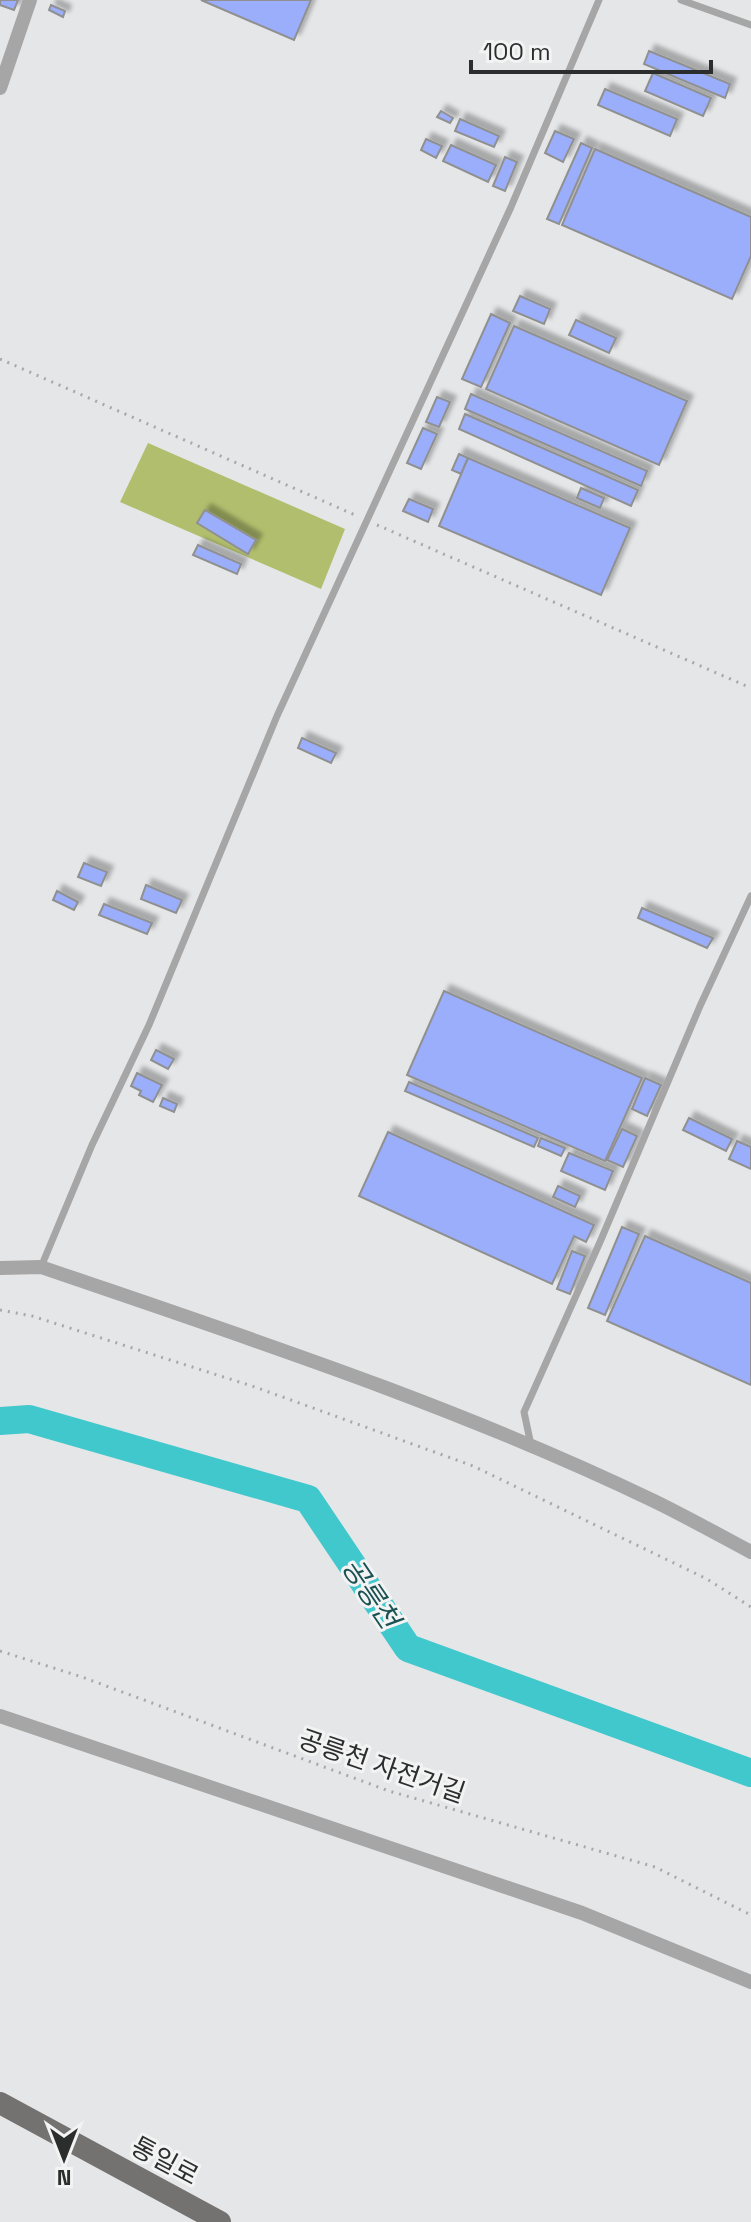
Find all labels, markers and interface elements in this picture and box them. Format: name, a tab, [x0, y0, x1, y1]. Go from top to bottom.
scale bar	[471, 24, 711, 74]
text: 100 m	[483, 36, 551, 67]
water label: 공릉천	[334, 1551, 409, 1638]
street label: 공릉천 자전거길	[294, 1722, 470, 1810]
north arrow	[24, 2118, 104, 2198]
street label: 통일로	[125, 2129, 205, 2193]
text: N	[57, 2164, 71, 2192]

